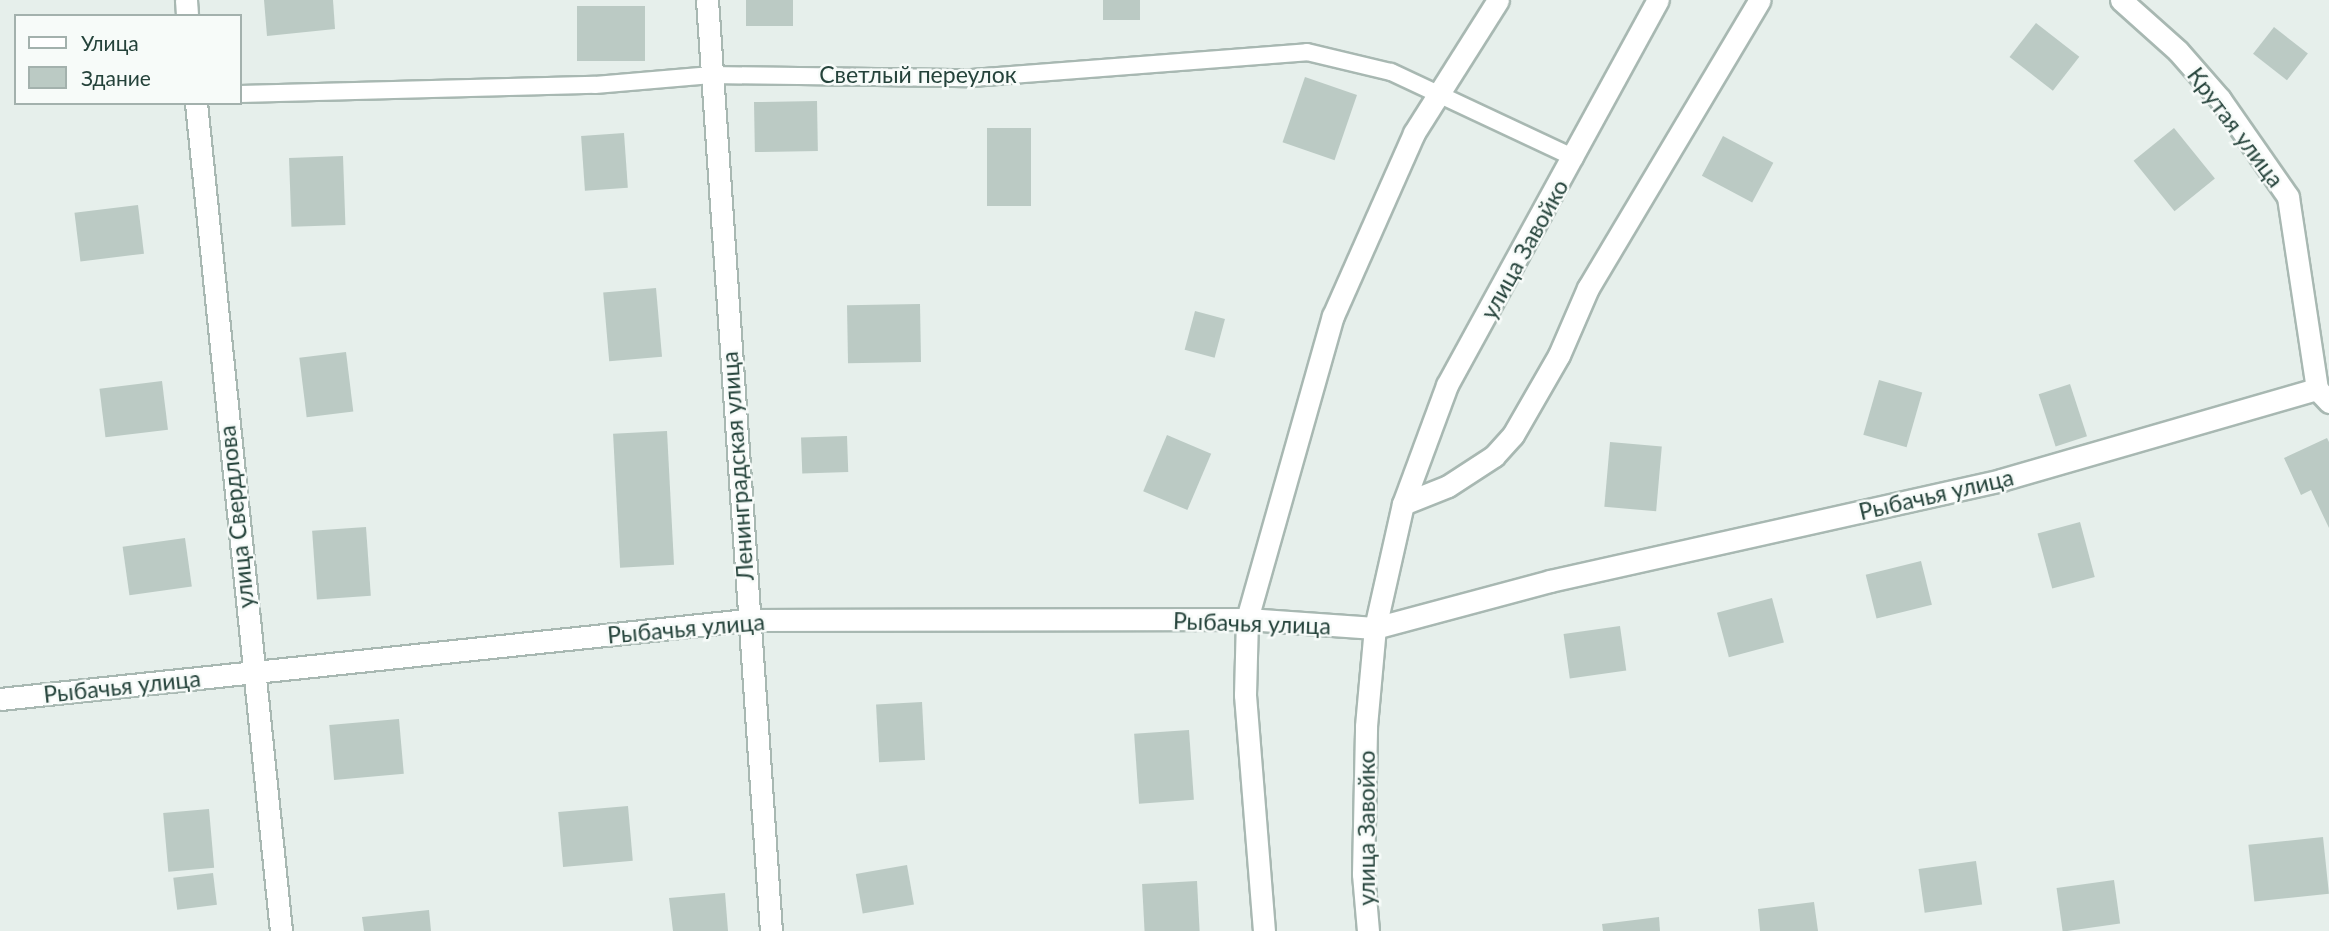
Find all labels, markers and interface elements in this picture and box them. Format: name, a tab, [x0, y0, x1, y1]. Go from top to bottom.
legend	[14, 14, 242, 105]
text: Улица	[81, 30, 139, 55]
street label: Светлый переулок	[819, 60, 1017, 88]
street label: Крутая улица	[2182, 62, 2290, 192]
text: Здание	[81, 65, 151, 90]
street label: улица Завойко	[1474, 174, 1574, 324]
street label: Ленинградская улица	[715, 350, 759, 582]
street label: улица Свердлова	[213, 424, 259, 610]
street label: Рыбачья улица	[1856, 463, 2016, 525]
street label: Рыбачья улица	[1173, 606, 1331, 640]
street label: Рыбачья улица	[606, 607, 766, 649]
street label: Рыбачья улица	[42, 664, 202, 708]
street label: улица Завойко	[1352, 750, 1380, 906]

